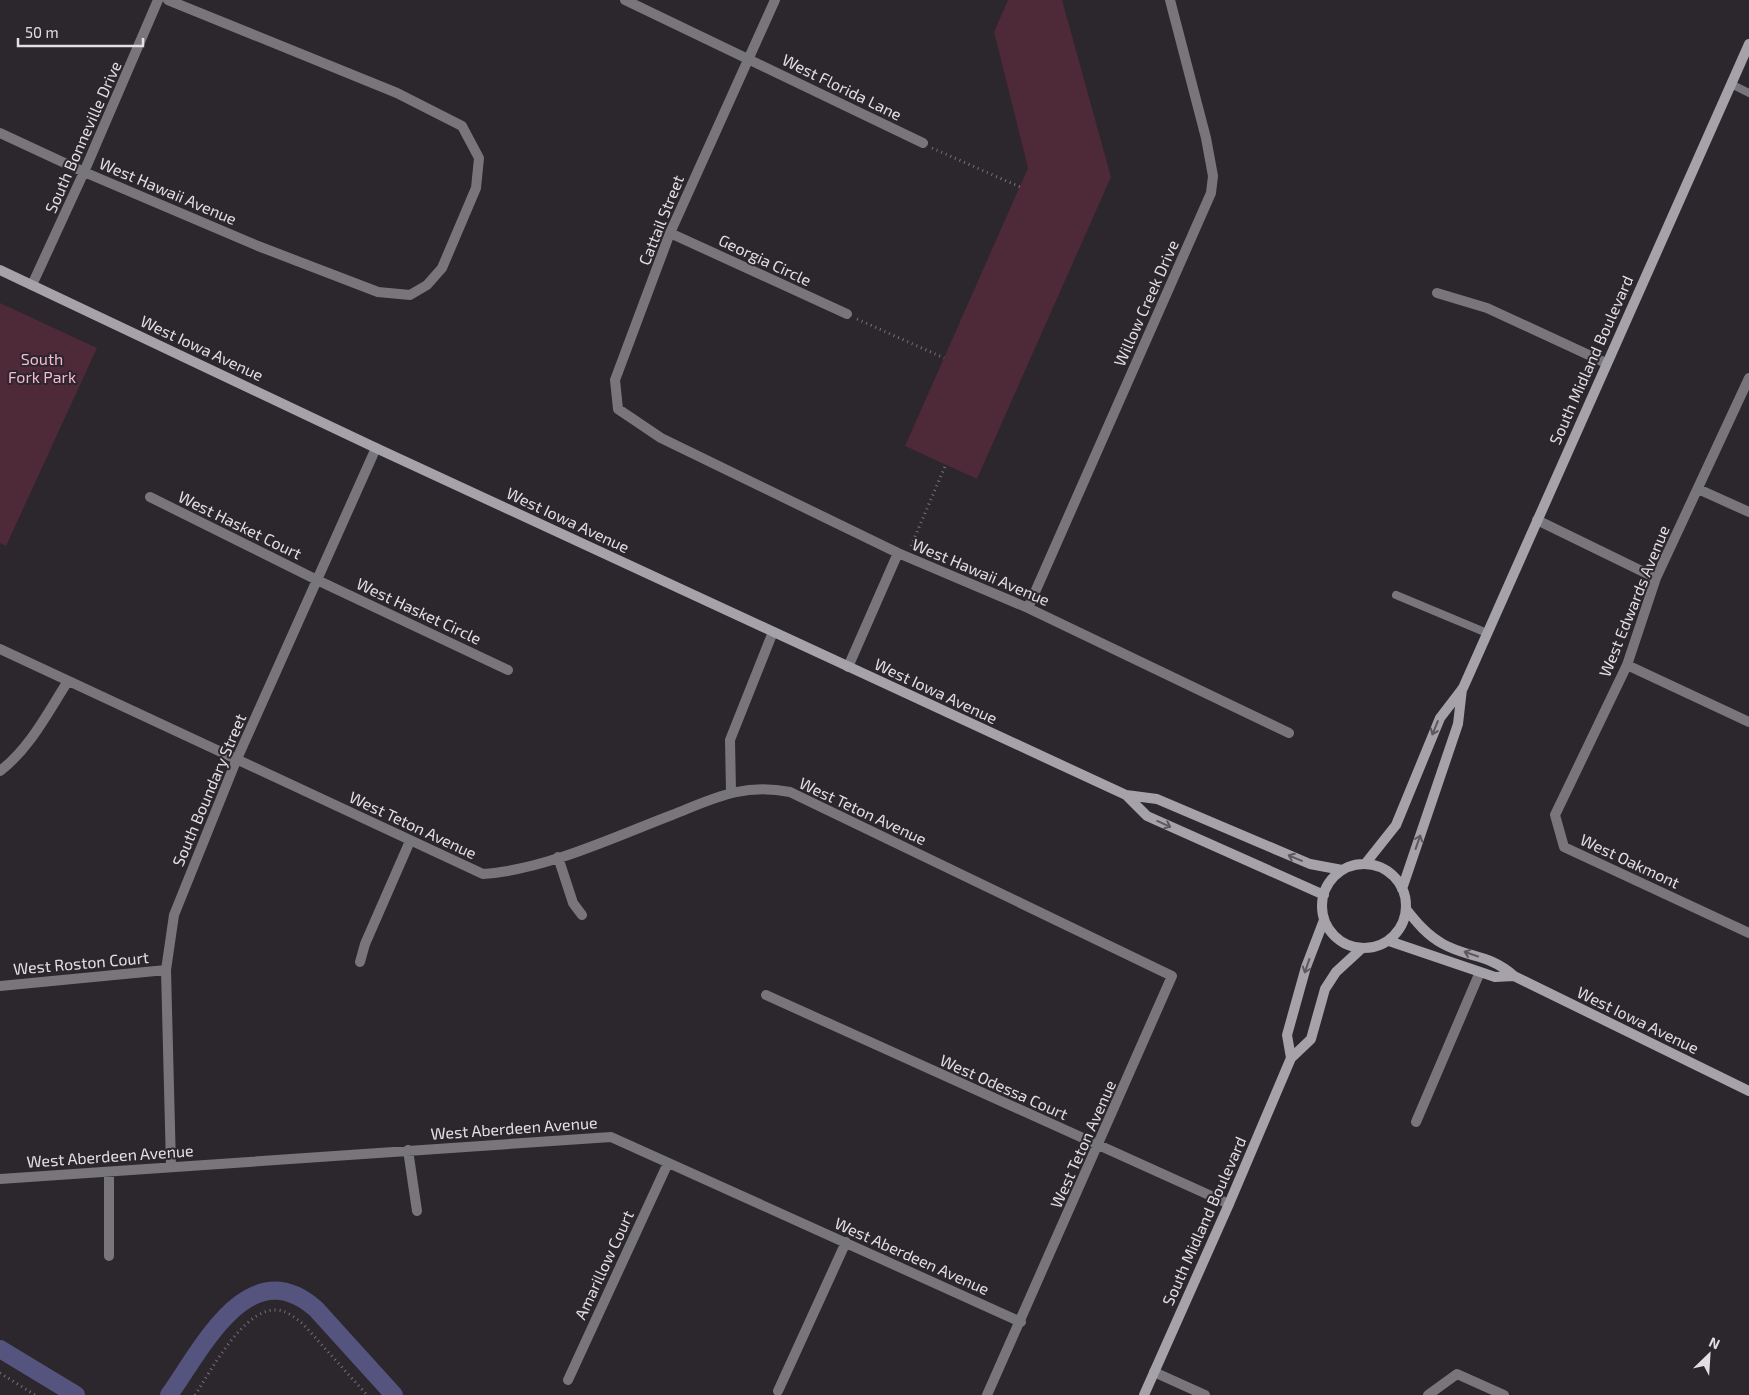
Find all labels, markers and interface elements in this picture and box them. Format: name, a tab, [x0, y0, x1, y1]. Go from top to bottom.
scale bar	[18, 15, 142, 47]
text: 50 m	[25, 23, 59, 41]
street label: West Florida Lane	[779, 49, 905, 124]
street label: South Bonneville Drive	[40, 58, 125, 216]
street label: West Hawaii Avenue	[97, 153, 240, 228]
street label: Cattail Street	[634, 172, 687, 268]
street label: Georgia Circle	[716, 230, 814, 289]
street label: Willow Creek Drive	[1109, 237, 1182, 369]
street label: South Midland Boulevard	[1545, 272, 1636, 447]
street label: West Iowa Avenue	[138, 311, 267, 384]
park label: South Fork Park	[8, 349, 76, 386]
street label: West Iowa Avenue	[504, 483, 633, 556]
street label: West Hasket Court	[175, 486, 305, 563]
street label: West Edwards Avenue	[1594, 522, 1673, 679]
street label: West Hawaii Avenue	[910, 534, 1053, 609]
street label: West Hasket Circle	[354, 573, 485, 648]
street label: West Iowa Avenue	[872, 654, 1001, 727]
street label: South Boundary Street	[168, 711, 249, 869]
one-way arrow	[1430, 720, 1440, 735]
street label: West Teton Avenue	[797, 773, 930, 848]
street label: West Teton Avenue	[347, 787, 480, 862]
one-way arrow	[1156, 819, 1171, 829]
street label: West Oakmont	[1578, 829, 1683, 892]
one-way arrow	[1414, 835, 1423, 851]
one-way arrow	[1288, 852, 1303, 861]
street label: West Roston Court	[12, 947, 150, 978]
one-way arrow	[1464, 949, 1480, 958]
one-way arrow	[1302, 957, 1311, 973]
street label: West Iowa Avenue	[1574, 982, 1702, 1057]
street label: West Odessa Court	[937, 1050, 1071, 1123]
street label: West Teton Avenue	[1046, 1077, 1119, 1211]
street label: West Aberdeen Avenue	[430, 1112, 598, 1143]
street label: South Midland Boulevard	[1158, 1133, 1249, 1308]
street label: West Aberdeen Avenue	[26, 1140, 194, 1171]
street label: Amarillow Court	[570, 1207, 637, 1322]
street label: West Aberdeen Avenue	[832, 1213, 992, 1298]
north arrow	[1684, 1330, 1734, 1380]
text: N	[1707, 1333, 1723, 1353]

